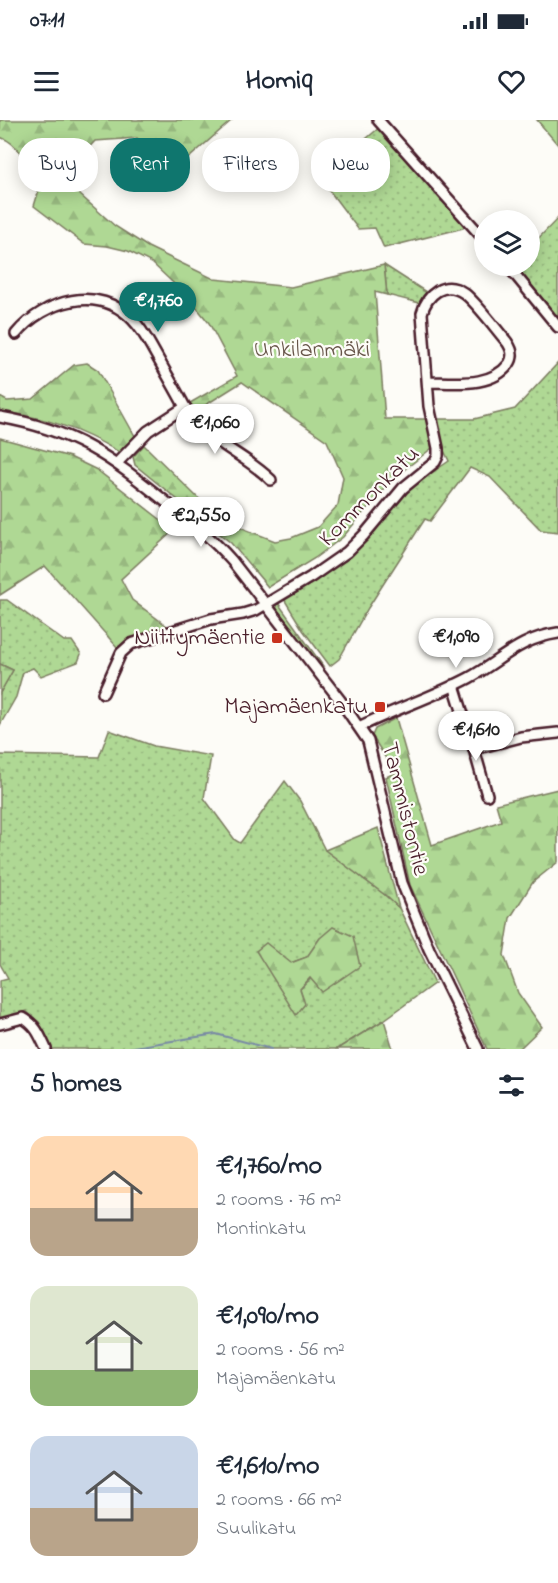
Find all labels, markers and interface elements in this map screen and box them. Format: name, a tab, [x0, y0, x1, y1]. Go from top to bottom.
text: 07:11	[30, 5, 64, 37]
text: Homiq	[246, 62, 312, 101]
icon: menu	[30, 65, 63, 98]
icon: heart	[495, 65, 528, 98]
chip: Buy	[18, 138, 98, 192]
chip: Rent	[110, 138, 190, 192]
chip: Filters	[202, 138, 299, 192]
chip: New	[311, 138, 390, 192]
map controls	[474, 210, 540, 276]
button: layers	[474, 210, 540, 276]
pin: €1,760	[109, 282, 207, 333]
text: €1,760	[133, 287, 183, 316]
park label: Unkilanmäki	[254, 333, 370, 368]
pin: €1,060	[166, 404, 264, 455]
text: €1,060	[190, 409, 240, 438]
street label: Kommonkatu	[311, 438, 429, 556]
pin: €2,550	[152, 497, 250, 548]
text: €2,550	[172, 502, 230, 531]
pin: €1,090	[407, 618, 505, 669]
place label: Niittymäentie	[134, 621, 265, 657]
text: €1,090	[432, 623, 480, 652]
marker: Niittymäentie	[270, 631, 284, 645]
place label: Majamäenkatu	[224, 690, 368, 725]
marker: Majamäenkatu	[373, 700, 387, 714]
pin: €1,610	[427, 711, 525, 762]
text: €1,610	[452, 716, 500, 745]
street label: Tammistontie	[371, 739, 437, 879]
text: 5 homes	[30, 1066, 122, 1104]
icon: filters	[495, 1069, 528, 1102]
text: €1,760/mo	[216, 1148, 322, 1186]
icon: home	[78, 1160, 150, 1232]
text: 2 rooms · 76 m²	[216, 1186, 341, 1215]
text: Montinkatu	[216, 1215, 306, 1244]
text: €1,090/mo	[216, 1298, 319, 1336]
icon: home	[78, 1310, 150, 1382]
text: 2 rooms · 56 m²	[216, 1336, 345, 1365]
text: Majamäenkatu	[216, 1365, 336, 1394]
text: €1,610/mo	[216, 1448, 320, 1486]
icon: home	[78, 1460, 150, 1532]
text: 2 rooms · 66 m²	[216, 1486, 342, 1515]
text: Suulikatu	[216, 1515, 296, 1544]

